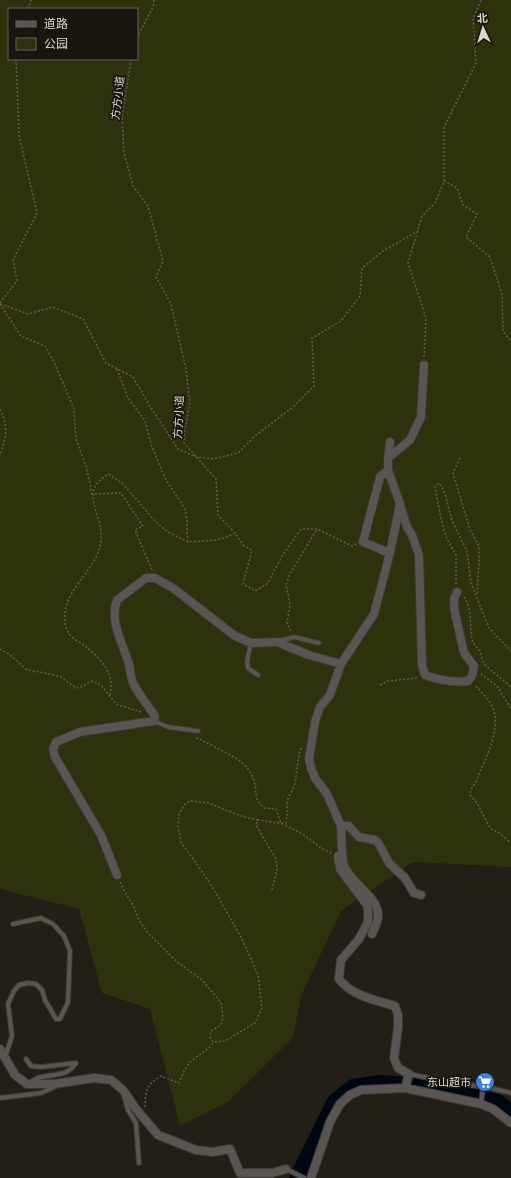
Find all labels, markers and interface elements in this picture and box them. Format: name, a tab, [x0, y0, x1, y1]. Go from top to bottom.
legend	[8, 8, 138, 60]
north arrow	[463, 8, 503, 48]
text: 北	[476, 12, 488, 25]
text: 道路	[44, 17, 68, 31]
text: 公园	[44, 37, 68, 51]
street label: 方方小道	[109, 75, 127, 121]
street label: 方方小道	[171, 395, 187, 439]
supermarket icon: 东山超市	[474, 1071, 496, 1093]
place label: 东山超市	[427, 1076, 471, 1089]

